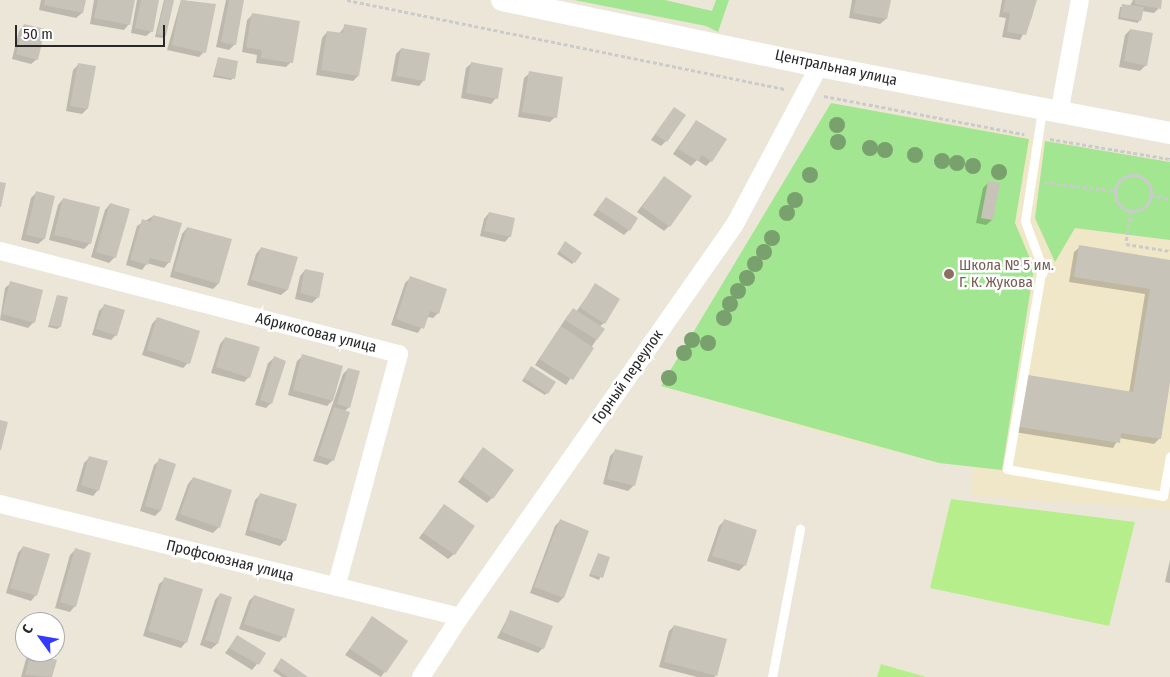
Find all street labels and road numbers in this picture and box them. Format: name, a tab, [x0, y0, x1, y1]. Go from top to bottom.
street label: Центральная улица	[773, 46, 899, 90]
street label: Абрикосовая улица	[254, 309, 378, 357]
street label: Горный переулок	[589, 327, 667, 427]
street label: Профсоюзная улица	[164, 536, 296, 586]

